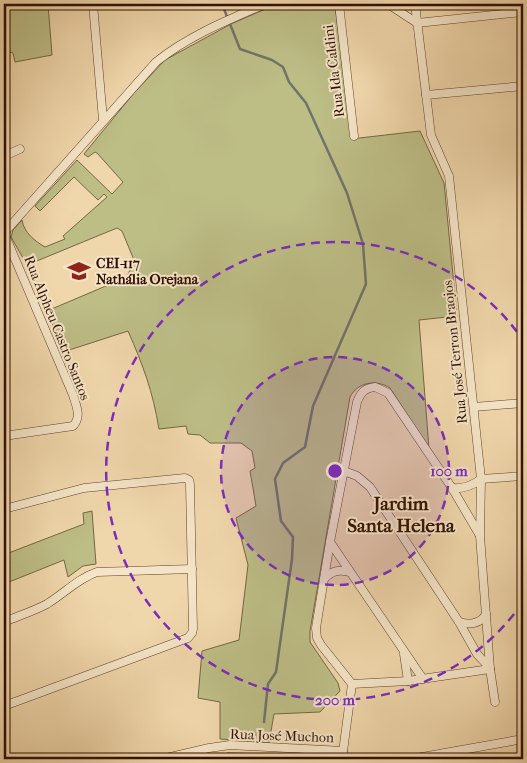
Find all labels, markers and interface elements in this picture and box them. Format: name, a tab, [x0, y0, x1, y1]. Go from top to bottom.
street label: Rua Ida Caldini	[320, 24, 348, 118]
street label: Rua Alpheu Castro Santos	[20, 253, 94, 403]
place label: CEI-117 Nathália Orejana	[96, 255, 199, 288]
school or university icon: CEI-117 Nathália Orejana	[66, 258, 92, 284]
street label: Rua José Terron Braojos	[439, 279, 471, 425]
centre of rings	[326, 462, 344, 480]
text: 100 m	[430, 462, 468, 480]
district label: Jardim Santa Helena	[347, 493, 456, 537]
text: 200 m	[315, 691, 355, 709]
street label: Rua José Muchon	[230, 726, 334, 746]

